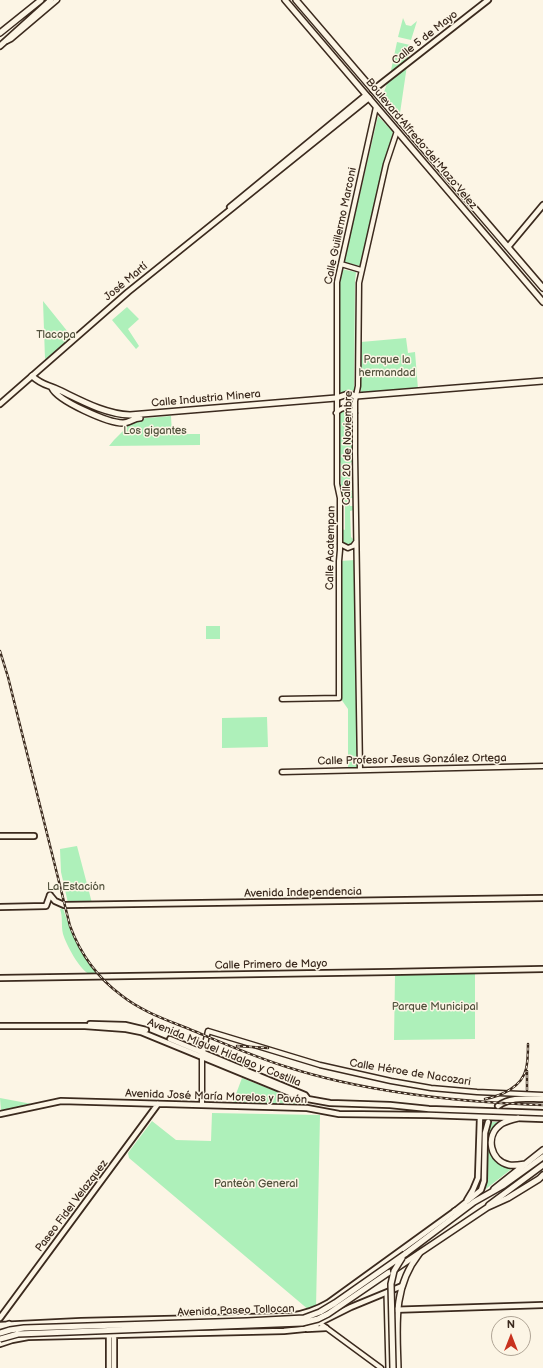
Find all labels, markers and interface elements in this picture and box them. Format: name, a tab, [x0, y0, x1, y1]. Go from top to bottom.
street label: Calle 5 de Mayo	[389, 8, 461, 68]
street label: Boulevard Alfredo del Mazo Velez	[362, 76, 480, 212]
street label: Calle Guillermo Marconi	[322, 166, 360, 286]
street label: José Martí	[102, 260, 150, 304]
park label: Tlacopa	[36, 328, 76, 342]
park label: Parque la hermandad	[359, 353, 415, 379]
street label: Calle Industria Minera	[151, 388, 261, 410]
street label: Calle 20 de Noviembre	[340, 391, 356, 505]
park label: Los gigantes	[123, 424, 187, 438]
street label: Calle Acatempan	[324, 506, 338, 590]
street label: Calle Profesor Jesus González Ortega	[317, 752, 507, 768]
park label: La Estación	[47, 880, 105, 894]
street label: Avenida Independencia	[244, 885, 362, 901]
street label: Calle Primero de Mayo	[214, 957, 328, 973]
park label: Parque Municipal	[392, 1000, 478, 1014]
street label: Avenida Miguel Hidalgo y Costilla	[145, 1016, 303, 1090]
street label: Calle Héroe de Nacozari	[348, 1057, 472, 1089]
street label: Avenida José María Morelos y Pavón	[125, 1087, 307, 1107]
street label: Paseo Fidel Velazquez	[33, 1157, 111, 1255]
park label: Panteón General	[214, 1177, 298, 1191]
street label: Avenida Paseo Tollocan	[177, 1302, 295, 1320]
north arrow	[491, 1316, 531, 1356]
text: N	[507, 1318, 515, 1331]

